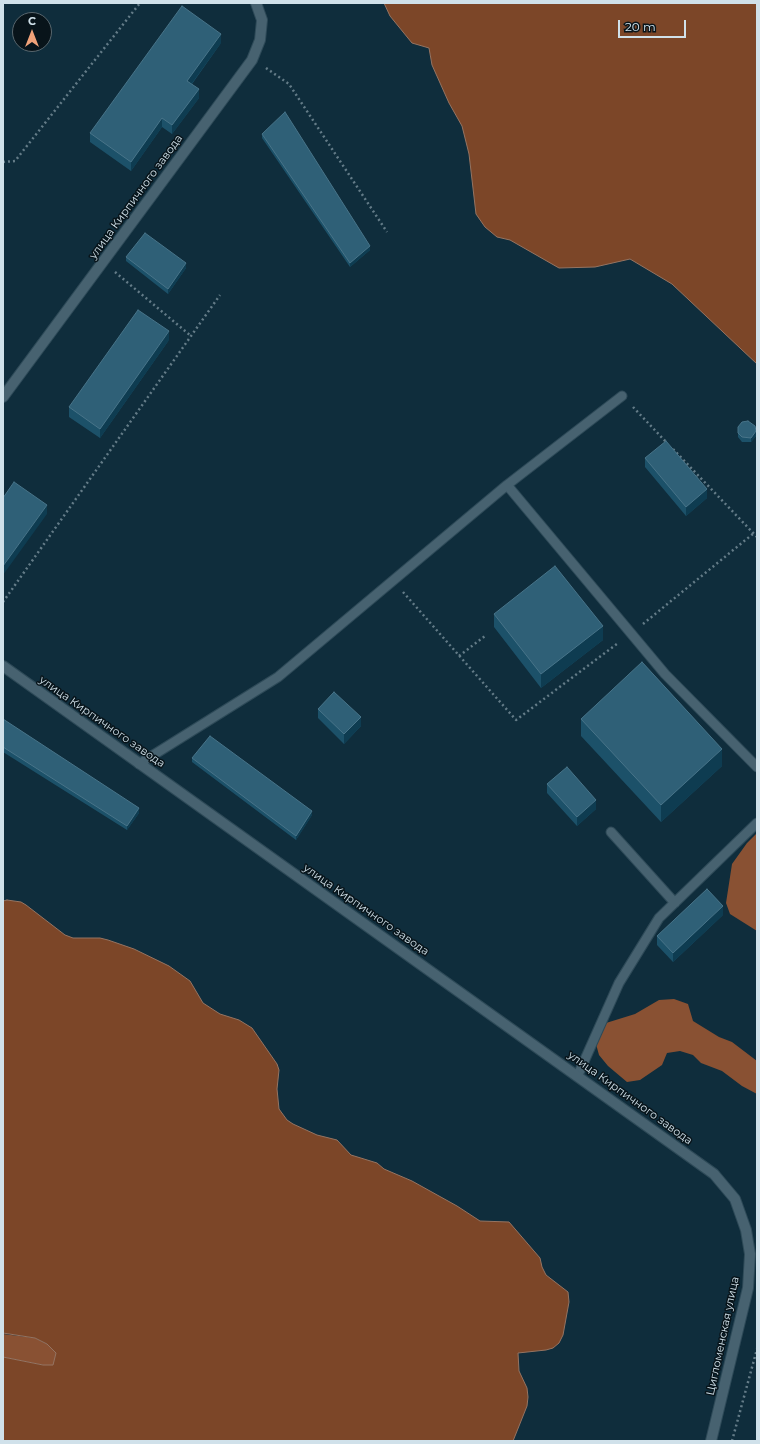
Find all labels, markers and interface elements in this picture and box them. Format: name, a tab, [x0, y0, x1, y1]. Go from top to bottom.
north arrow	[12, 12, 52, 52]
scale bar	[620, 12, 688, 38]
text: С	[28, 14, 36, 28]
text: 20 m	[625, 19, 656, 34]
street label: улица Кирпичного завода	[86, 132, 186, 262]
street label: улица Кирпичного завода	[37, 673, 167, 771]
street label: улица Кирпичного завода	[301, 861, 431, 959]
street label: улица Кирпичного завода	[565, 1048, 695, 1148]
street label: Цигломенская улица	[704, 1275, 742, 1397]

